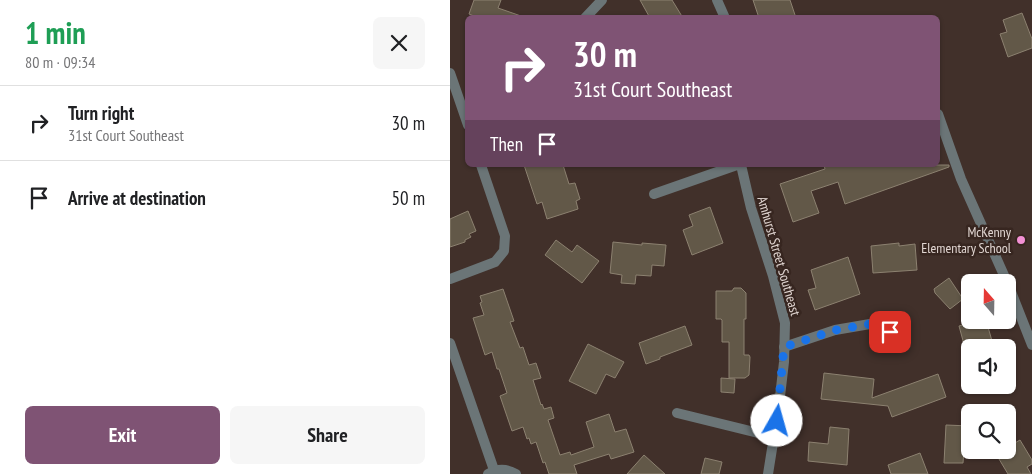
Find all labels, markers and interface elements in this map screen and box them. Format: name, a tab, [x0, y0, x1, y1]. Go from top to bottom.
text: 1 min	[25, 13, 86, 52]
button: close	[373, 17, 425, 69]
text: 30 m	[573, 31, 637, 77]
icon: right	[490, 35, 555, 100]
text: 80 m · 09:34	[25, 52, 96, 72]
text: 31st Court Southeast	[573, 75, 732, 103]
text: Turn right	[68, 101, 134, 125]
icon: right	[25, 109, 53, 137]
text: 30 m	[392, 111, 425, 135]
text: 31st Court Southeast	[68, 125, 184, 145]
icon: arrive	[533, 130, 561, 158]
text: Then	[490, 132, 523, 156]
icon: arrive	[25, 184, 53, 212]
text: Arrive at destination	[68, 186, 206, 210]
text: 50 m	[392, 186, 425, 210]
street label: Amhurst Street Southeast	[753, 194, 805, 318]
place label: McKenny Elementary School	[921, 223, 1012, 257]
marker: McKenny Elementary School	[1015, 234, 1027, 246]
north arrow	[961, 274, 1016, 329]
map controls	[961, 274, 1016, 459]
pin	[869, 311, 911, 353]
icon: arrive	[876, 318, 904, 346]
button: sound	[961, 339, 1016, 394]
position arrow	[750, 394, 802, 446]
button: search	[961, 404, 1016, 459]
button: Exit	[25, 406, 220, 464]
button: Share	[230, 406, 425, 464]

